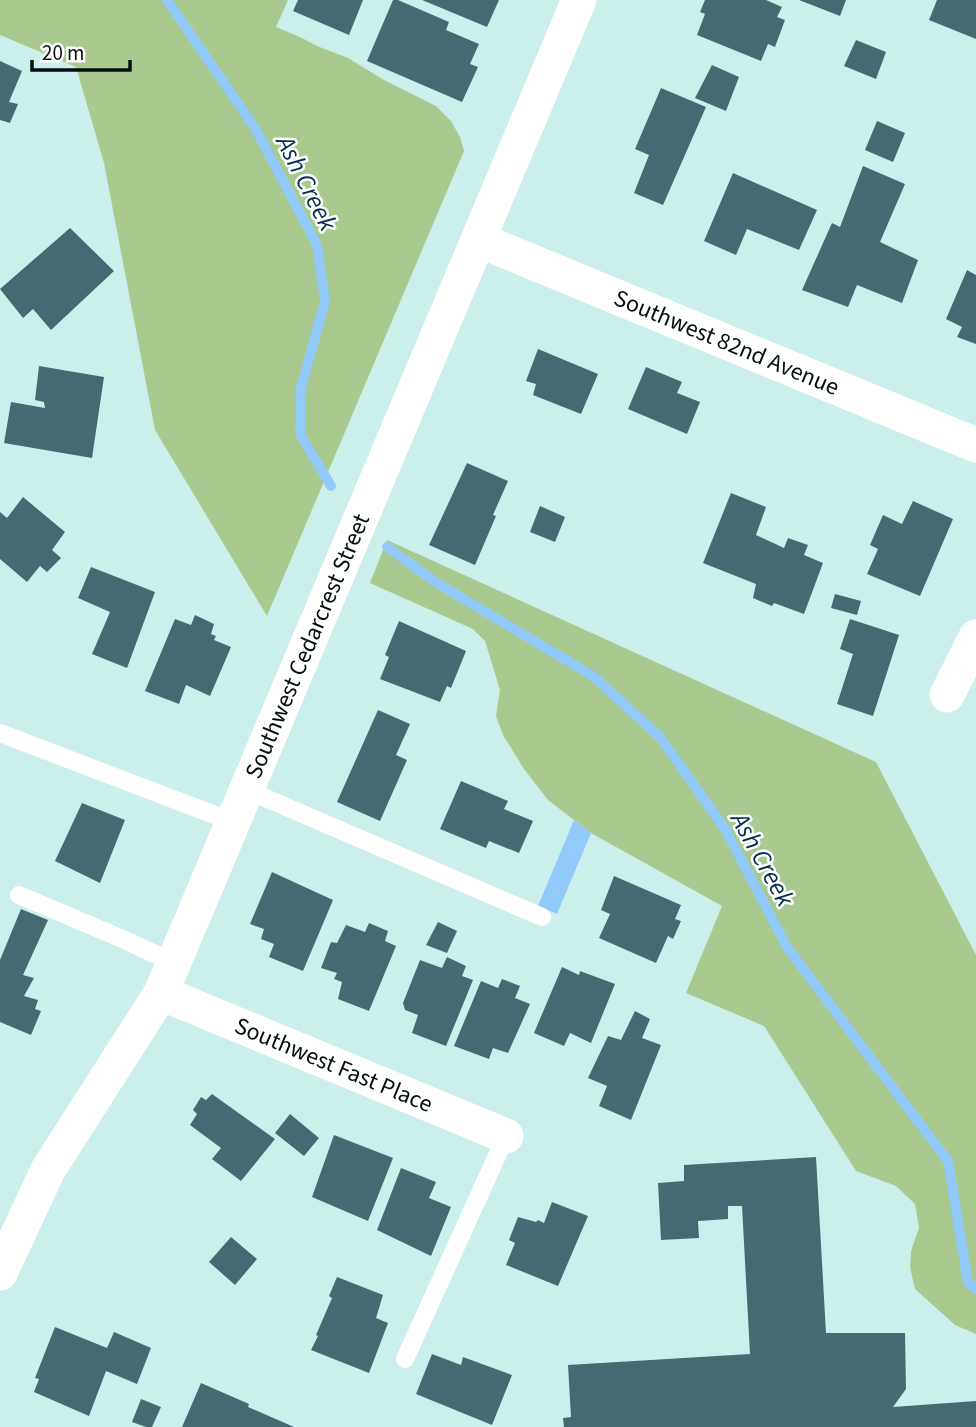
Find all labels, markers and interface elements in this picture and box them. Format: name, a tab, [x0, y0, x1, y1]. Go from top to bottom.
scale bar	[32, 28, 130, 72]
text: 20 m	[42, 38, 84, 68]
water label: Ash Creek	[266, 127, 347, 238]
street label: Southwest 82nd Avenue	[609, 281, 845, 405]
street label: Southwest Cedarcrest Street	[236, 508, 379, 784]
water label: Ash Creek	[720, 804, 804, 914]
street label: Southwest Fast Place	[229, 1008, 438, 1122]

